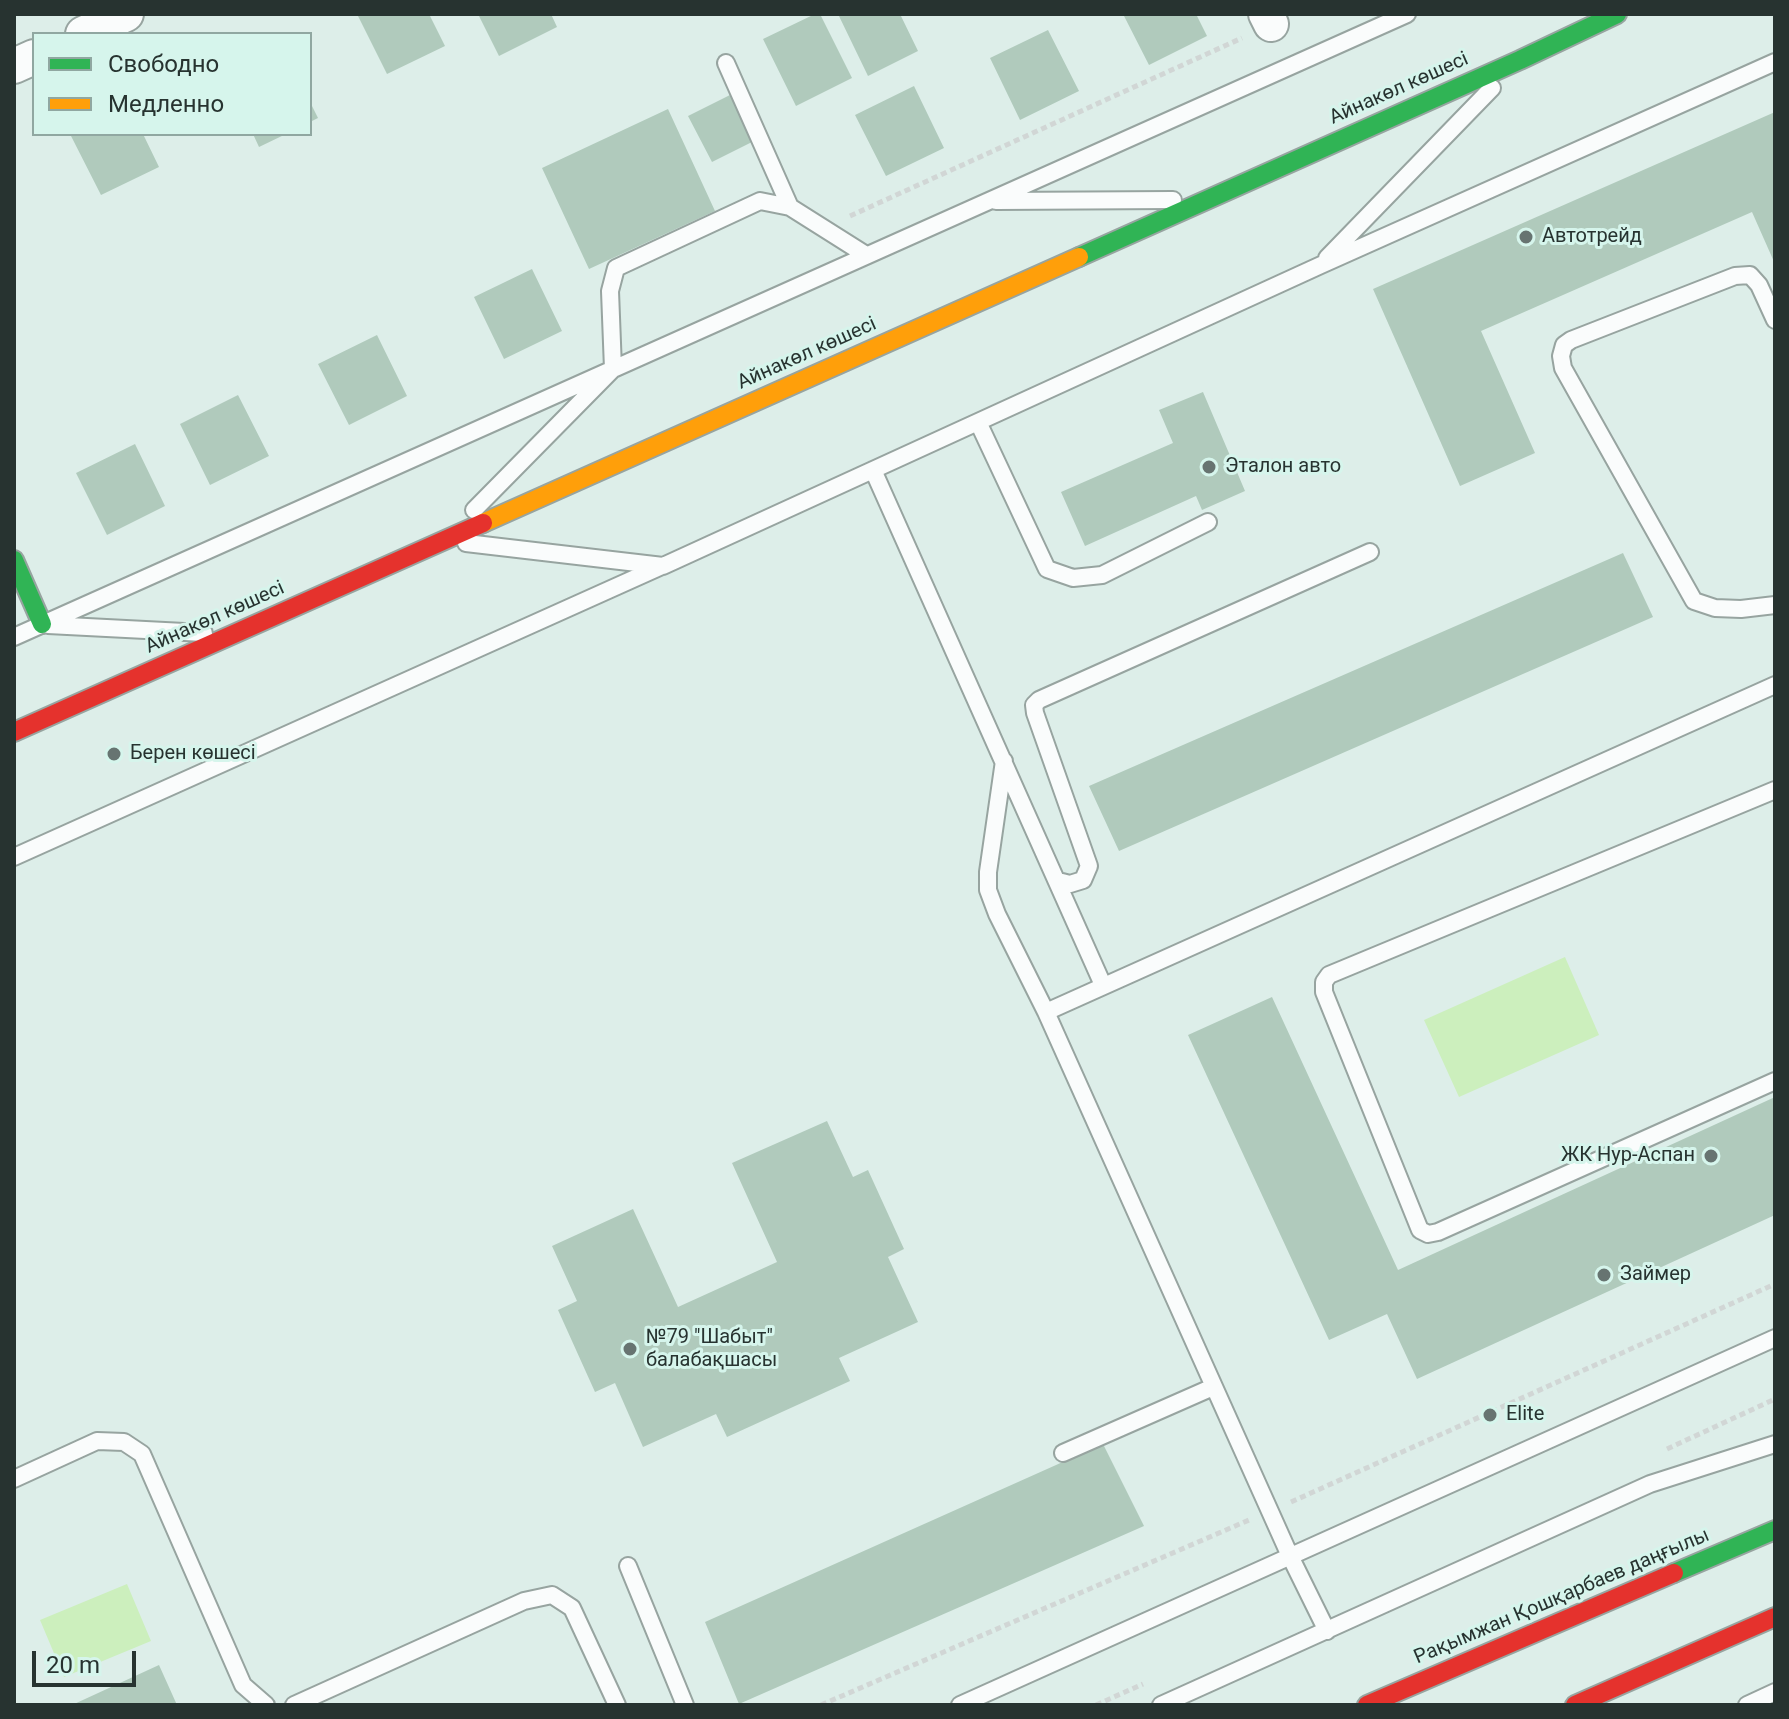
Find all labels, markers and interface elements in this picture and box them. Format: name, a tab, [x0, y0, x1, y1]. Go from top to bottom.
legend	[32, 32, 312, 136]
street label: Айнакөл көшесі	[1326, 48, 1472, 130]
text: Свободно	[108, 50, 219, 78]
text: Медленно	[108, 90, 224, 118]
place label: Автотрейд	[1542, 225, 1642, 249]
marker: Автотрейд	[1517, 228, 1535, 246]
street label: Айнакөл көшесі	[734, 313, 880, 395]
place label: Эталон авто	[1225, 455, 1341, 479]
marker: Эталон авто	[1200, 458, 1218, 476]
street label: Айнакөл көшесі	[142, 577, 288, 659]
place label: Берен көшесі	[130, 742, 256, 766]
marker: Берен көшесі	[105, 745, 123, 763]
place label: ЖК Нур-Аспан	[1561, 1144, 1695, 1168]
marker: ЖК Нур-Аспан	[1702, 1147, 1720, 1165]
place label: Займер	[1620, 1263, 1691, 1287]
marker: Займер	[1595, 1266, 1613, 1284]
place label: №79 "Шабыт" балабақшасы	[646, 1326, 777, 1373]
marker: №79 "Шабыт" балабақшасы	[621, 1340, 639, 1358]
place label: Elite	[1506, 1403, 1544, 1427]
marker: Elite	[1481, 1406, 1499, 1424]
street label: Рақымжан Қошқарбаев даңғылы	[1411, 1524, 1713, 1670]
scale bar	[36, 1635, 140, 1685]
text: 20 m	[46, 1651, 100, 1679]

